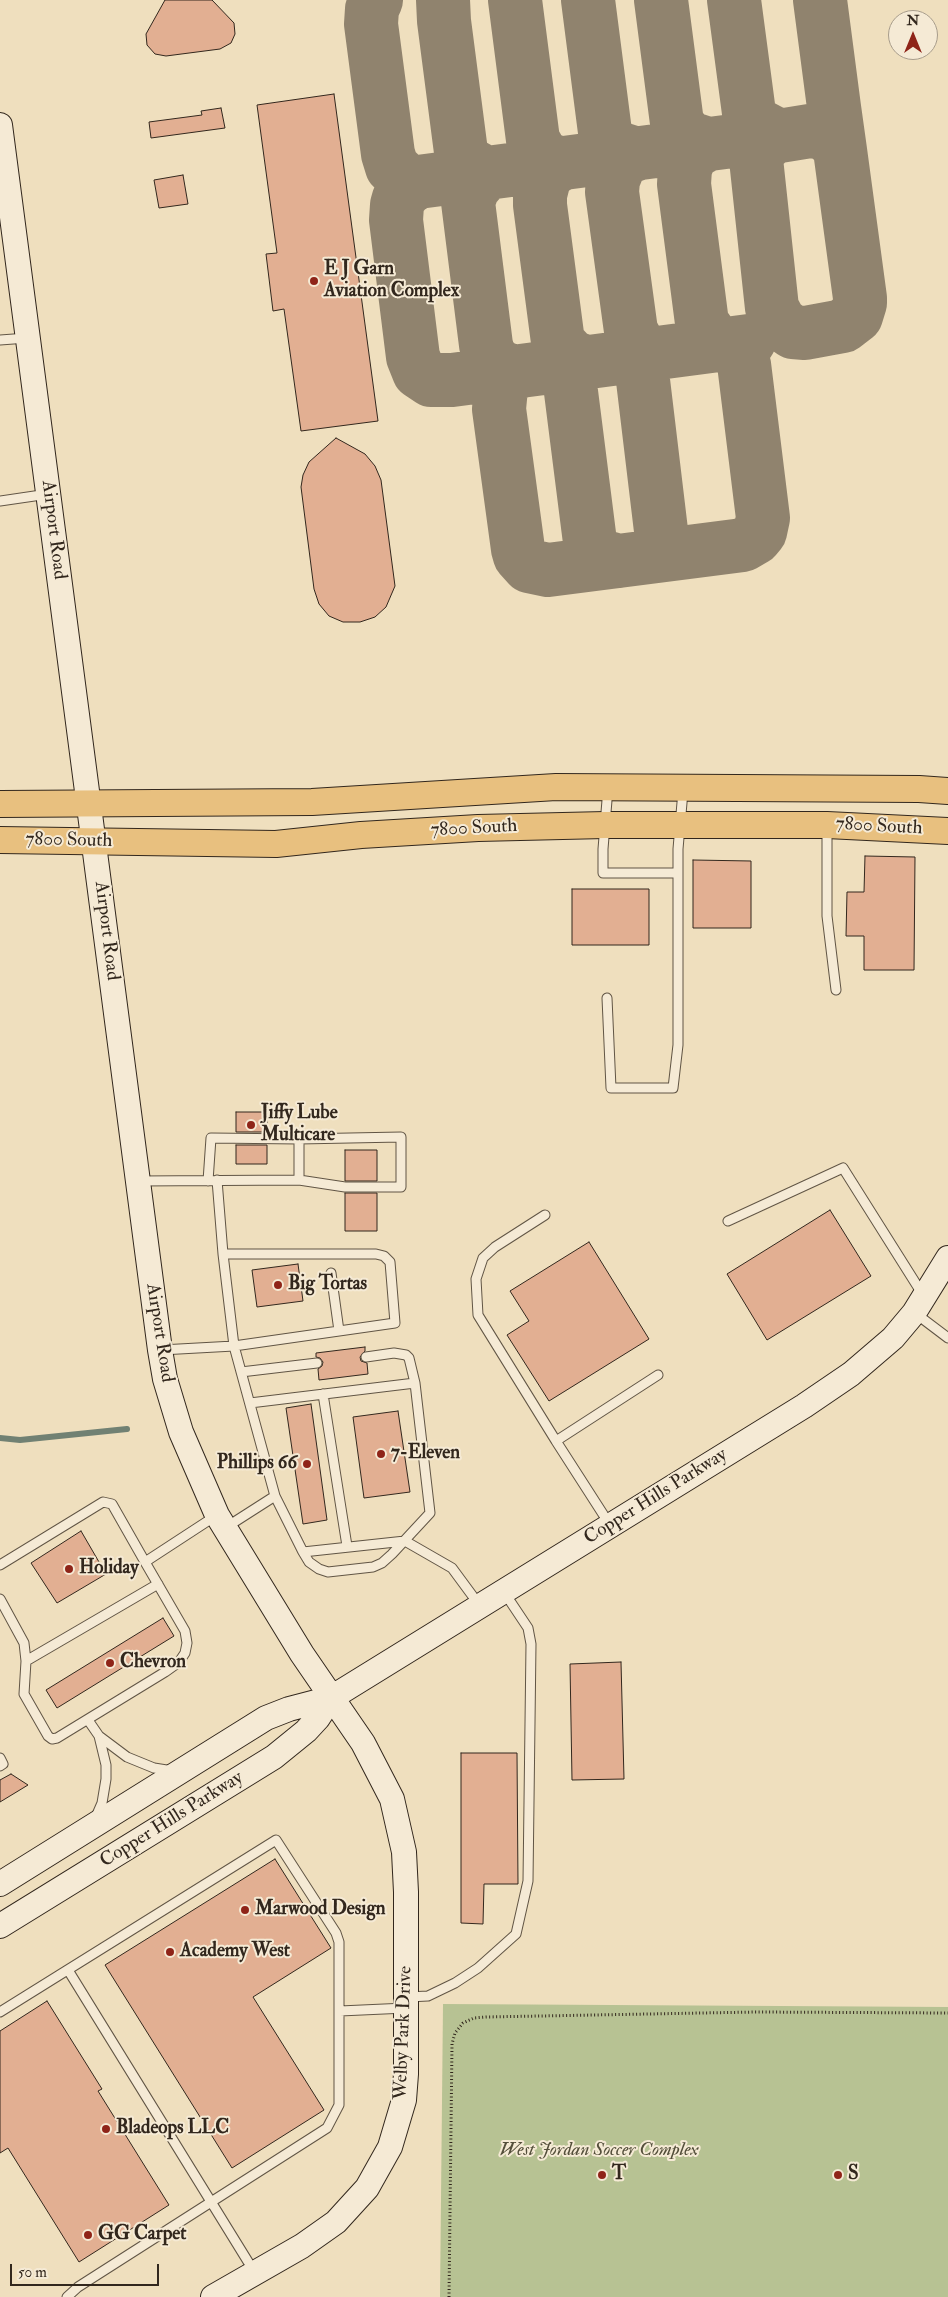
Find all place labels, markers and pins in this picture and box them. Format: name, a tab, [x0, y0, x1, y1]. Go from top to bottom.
place label: E J Garn Aviation Complex	[324, 259, 459, 303]
marker: E J Garn Aviation Complex	[308, 275, 320, 287]
place label: Jiffy Lube Multicare	[261, 1103, 338, 1147]
marker: Jiffy Lube Multicare	[245, 1119, 257, 1131]
place label: Big Tortas	[288, 1274, 367, 1296]
marker: Big Tortas	[272, 1279, 284, 1291]
place label: 7-Eleven	[391, 1443, 460, 1465]
marker: 7-Eleven	[375, 1448, 387, 1460]
place label: Phillips 66	[217, 1453, 297, 1475]
marker: Phillips 66	[301, 1458, 313, 1470]
place label: Holiday	[79, 1558, 139, 1580]
marker: Holiday	[63, 1563, 75, 1575]
place label: Chevron	[120, 1652, 186, 1674]
marker: Chevron	[104, 1657, 116, 1669]
place label: Marwood Design	[255, 1899, 386, 1921]
marker: Marwood Design	[239, 1904, 251, 1916]
place label: Academy West	[180, 1941, 290, 1963]
marker: Academy West	[164, 1946, 176, 1958]
place label: Bladeops LLC	[116, 2118, 229, 2140]
marker: Bladeops LLC	[100, 2123, 112, 2135]
place label: T	[612, 2164, 626, 2186]
place label: S	[848, 2164, 859, 2186]
marker: T	[596, 2169, 608, 2181]
marker: S	[832, 2169, 844, 2181]
place label: GG Carpet	[98, 2224, 186, 2246]
marker: GG Carpet	[82, 2229, 94, 2241]

